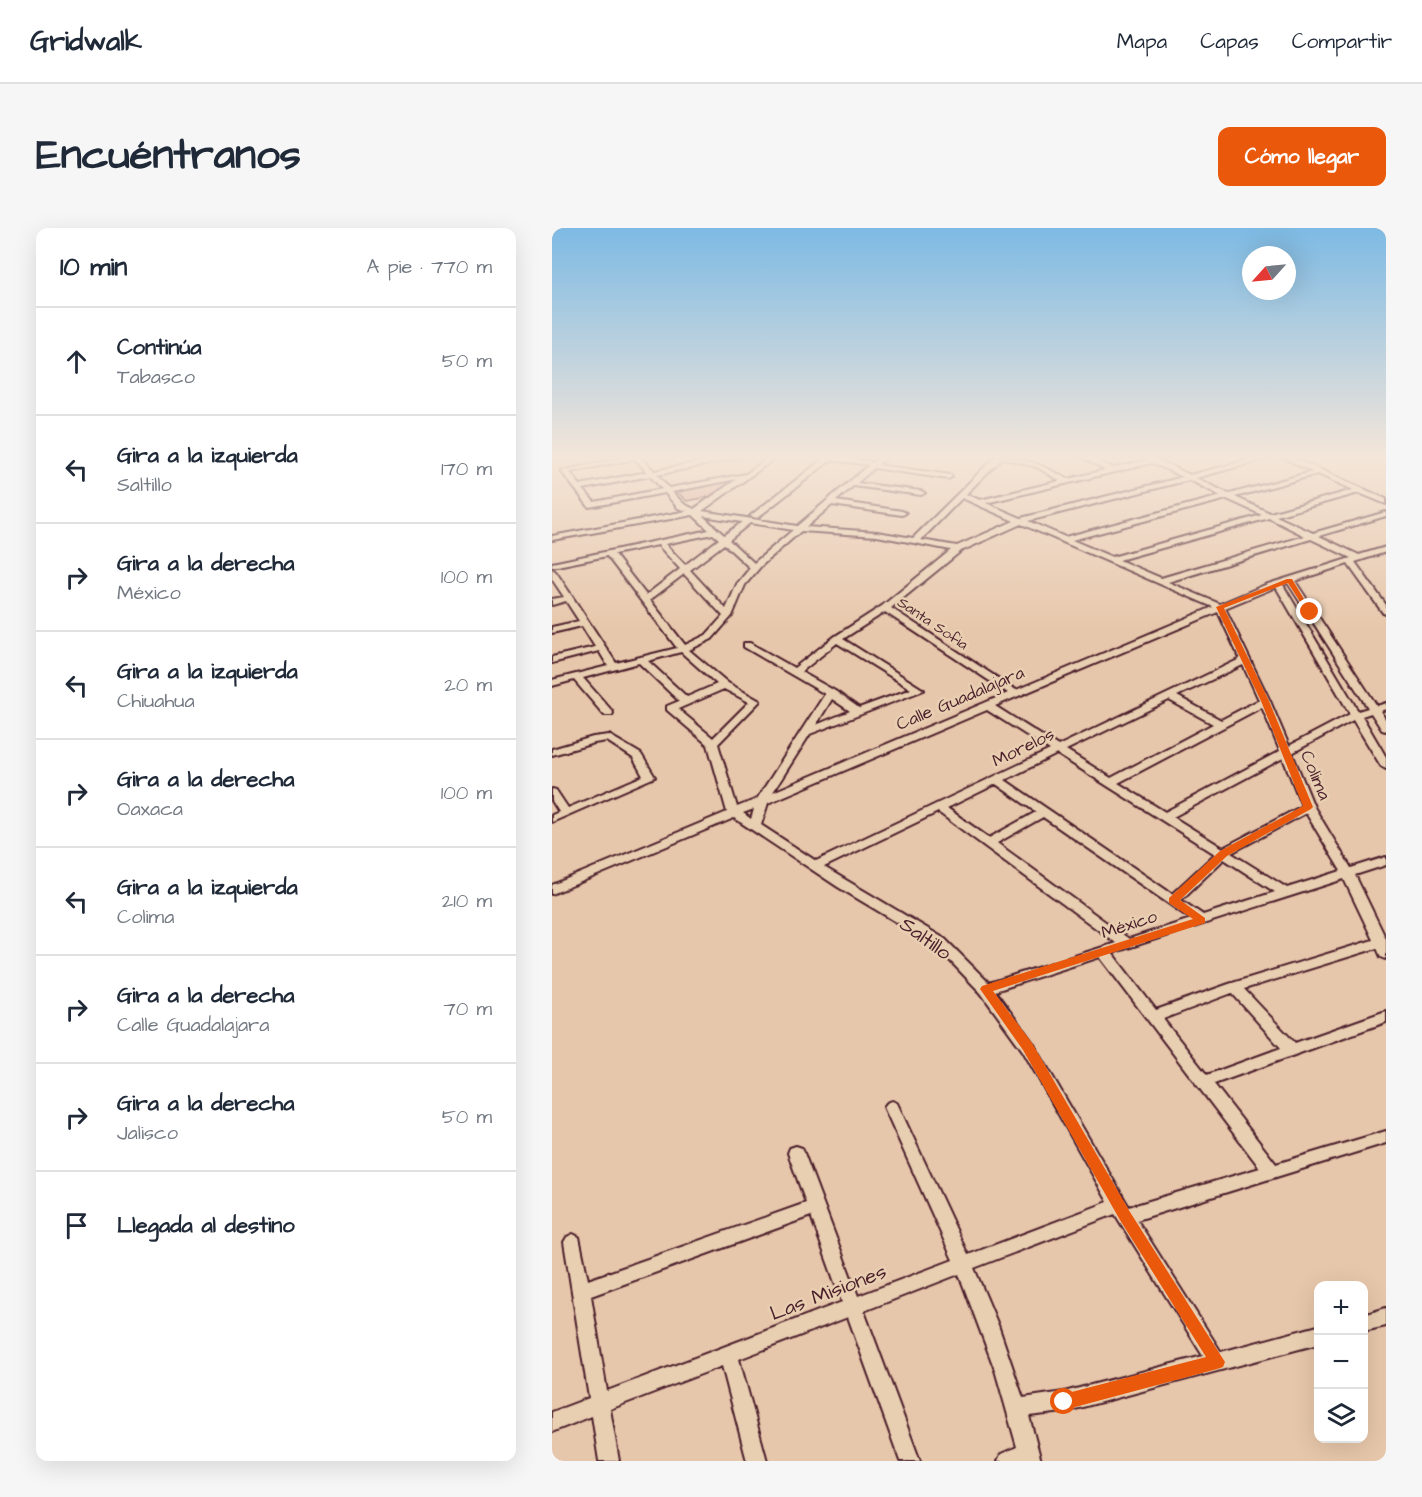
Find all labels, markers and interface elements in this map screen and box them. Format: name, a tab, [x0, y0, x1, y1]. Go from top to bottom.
text: Gridwalk	[30, 22, 142, 61]
text: Mapa	[1117, 27, 1167, 56]
text: Capas	[1200, 27, 1259, 56]
text: Compartir	[1292, 27, 1392, 56]
text: Encuéntranos	[36, 127, 301, 185]
button: Cómo llegar	[1218, 127, 1386, 186]
north arrow	[1242, 246, 1296, 300]
text: 10 min	[60, 249, 127, 285]
text: A pie · 770 m	[367, 253, 492, 281]
text: Continúa	[117, 332, 202, 363]
icon: ahead	[60, 345, 93, 378]
text: 50 m	[442, 347, 492, 375]
text: Tabasco	[117, 363, 195, 391]
text: Gira a la izquierda	[117, 440, 298, 471]
icon: left	[60, 453, 93, 486]
text: 170 m	[441, 455, 492, 483]
text: Saltillo	[117, 471, 172, 499]
text: Gira a la derecha	[117, 548, 294, 579]
icon: right	[60, 561, 93, 594]
text: 100 m	[441, 563, 492, 591]
text: México	[117, 579, 181, 607]
street label: Santa Sofia	[893, 592, 973, 655]
route end	[1296, 598, 1322, 624]
text: Gira a la izquierda	[117, 656, 298, 687]
street label: Calle Guadalajara	[892, 660, 1028, 737]
icon: left	[60, 669, 93, 702]
text: 20 m	[444, 671, 492, 699]
text: Chiuahua	[117, 687, 195, 715]
street label: Morelos	[988, 722, 1059, 773]
street label: Colima	[1294, 747, 1337, 804]
text: Gira a la derecha	[117, 764, 294, 795]
icon: right	[60, 777, 93, 810]
text: 100 m	[441, 779, 492, 807]
text: Oaxaca	[117, 795, 183, 823]
text: Gira a la izquierda	[117, 872, 298, 903]
icon: left	[60, 885, 93, 918]
text: 210 m	[442, 887, 492, 915]
text: Colima	[117, 903, 174, 931]
street label: México	[1098, 904, 1160, 945]
street label: Saltillo	[894, 910, 958, 967]
text: Gira a la derecha	[117, 980, 294, 1011]
icon: right	[60, 993, 93, 1026]
text: 70 m	[444, 995, 492, 1023]
text: Calle Guadalajara	[117, 1011, 269, 1039]
text: Gira a la derecha	[117, 1088, 294, 1119]
icon: right	[60, 1101, 93, 1134]
text: 50 m	[442, 1103, 492, 1131]
text: Jalisco	[117, 1119, 178, 1147]
icon: arrive	[60, 1209, 93, 1242]
text: Llegada al destino	[117, 1210, 295, 1241]
street label: Las Misiones	[766, 1257, 891, 1328]
map controls	[1314, 1281, 1368, 1443]
button: +	[1314, 1281, 1368, 1335]
button: −	[1314, 1335, 1368, 1389]
route start	[1050, 1388, 1076, 1414]
button: layers	[1314, 1389, 1368, 1443]

